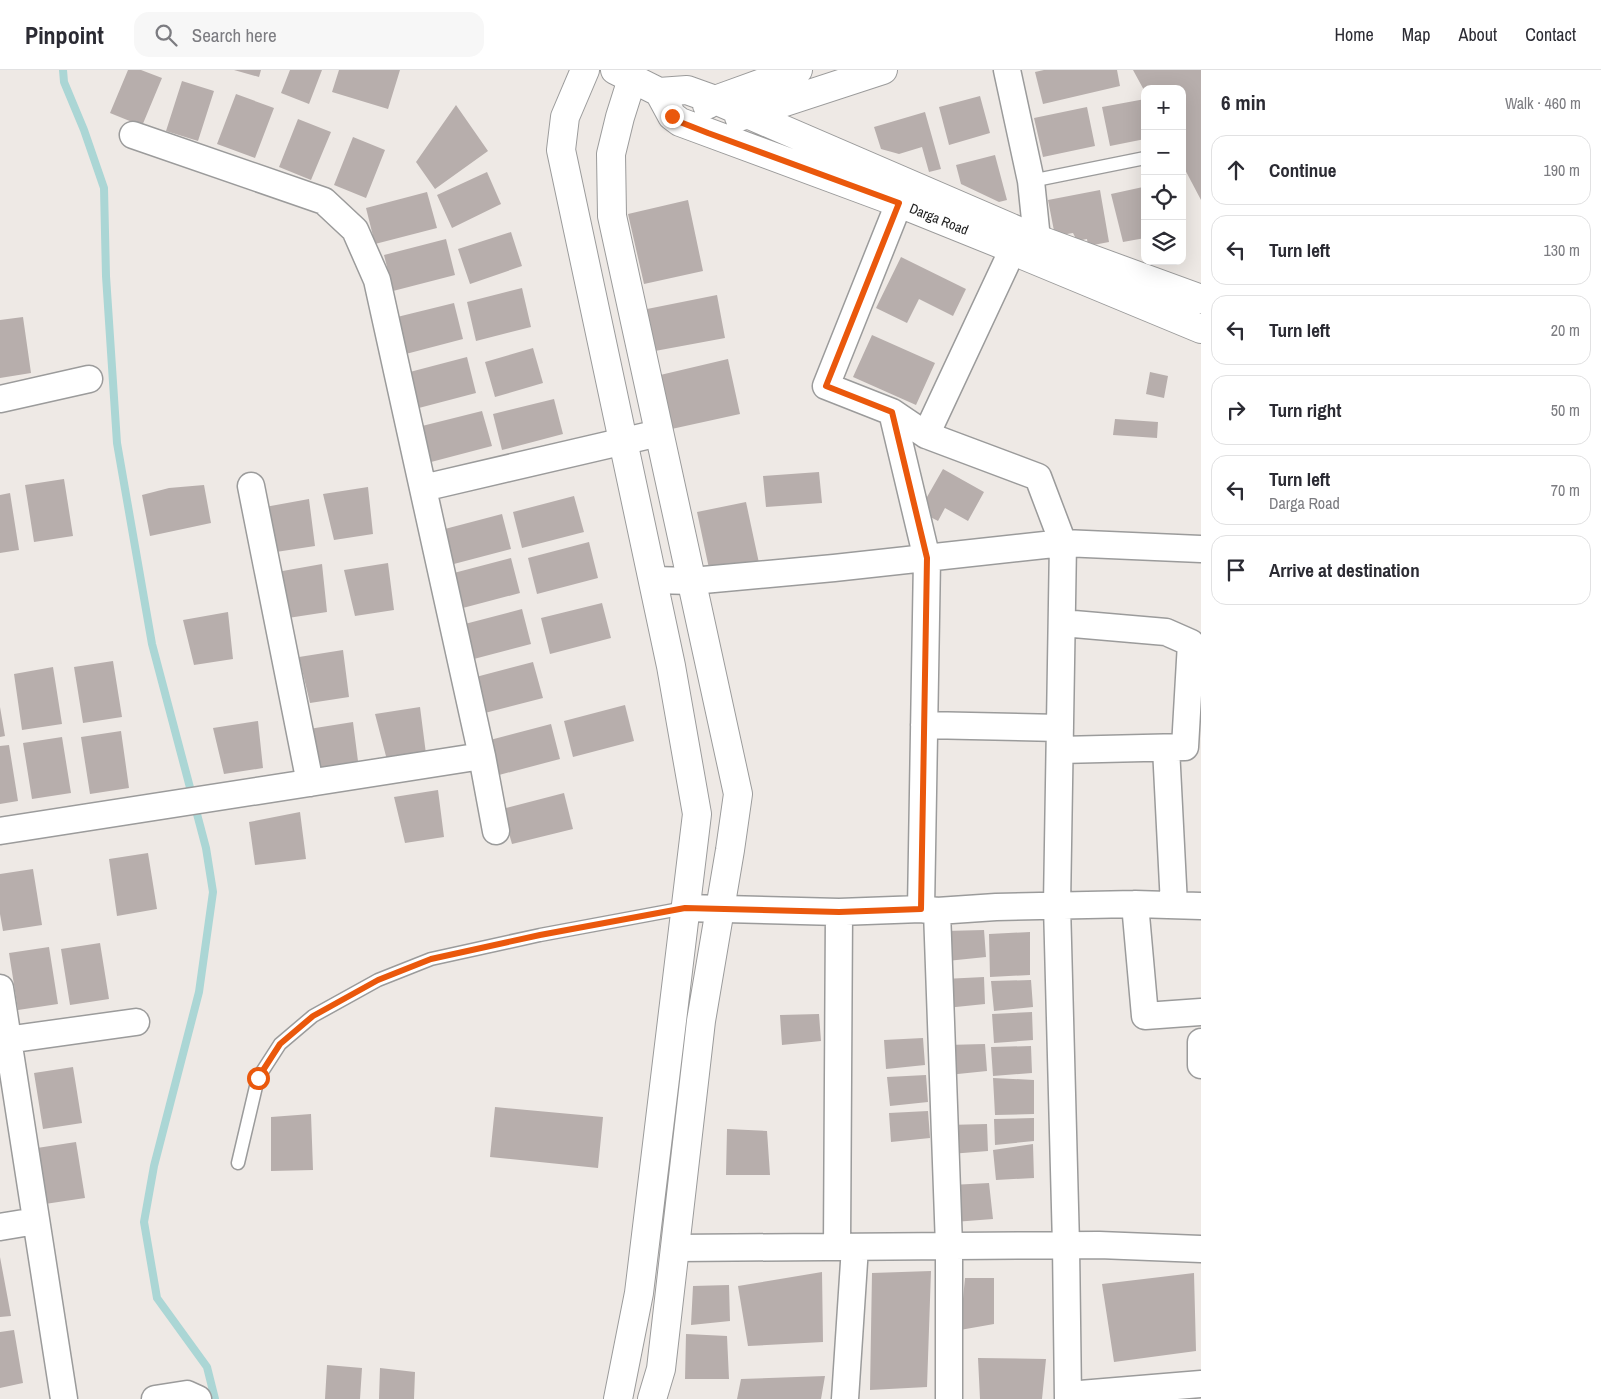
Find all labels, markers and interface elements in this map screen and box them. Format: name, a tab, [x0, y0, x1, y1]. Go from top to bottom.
search box	[134, 12, 484, 57]
text: Pinpoint	[25, 19, 104, 51]
icon: search	[152, 21, 180, 49]
text: Search here	[192, 22, 277, 48]
text: Home	[1334, 22, 1374, 47]
text: Map	[1402, 22, 1431, 47]
text: About	[1459, 22, 1497, 47]
text: Contact	[1525, 22, 1576, 47]
map controls	[1141, 85, 1186, 265]
button: +	[1141, 85, 1186, 130]
text: 6 min	[1221, 88, 1266, 117]
text: Walk · 460 m	[1505, 92, 1581, 114]
route end	[661, 105, 684, 128]
button: −	[1141, 130, 1186, 175]
icon: ahead	[1222, 156, 1250, 184]
text: Continue	[1269, 157, 1337, 183]
text: 190 m	[1544, 159, 1580, 181]
button: locate	[1141, 175, 1186, 220]
street label: Darga Road	[907, 199, 971, 239]
button: layers	[1141, 220, 1186, 265]
icon: left	[1222, 236, 1250, 264]
text: Turn left	[1269, 237, 1330, 263]
text: 130 m	[1544, 239, 1580, 261]
icon: left	[1222, 316, 1250, 344]
text: Turn left	[1269, 317, 1330, 343]
text: 20 m	[1551, 319, 1580, 341]
icon: right	[1222, 396, 1250, 424]
text: Turn right	[1269, 397, 1341, 423]
text: 50 m	[1551, 399, 1580, 421]
text: Turn left	[1269, 466, 1330, 492]
icon: left	[1222, 476, 1250, 504]
text: 70 m	[1551, 479, 1580, 501]
text: Darga Road	[1269, 492, 1340, 514]
icon: arrive	[1222, 556, 1250, 584]
text: Arrive at destination	[1269, 557, 1420, 583]
route start	[247, 1067, 270, 1090]

